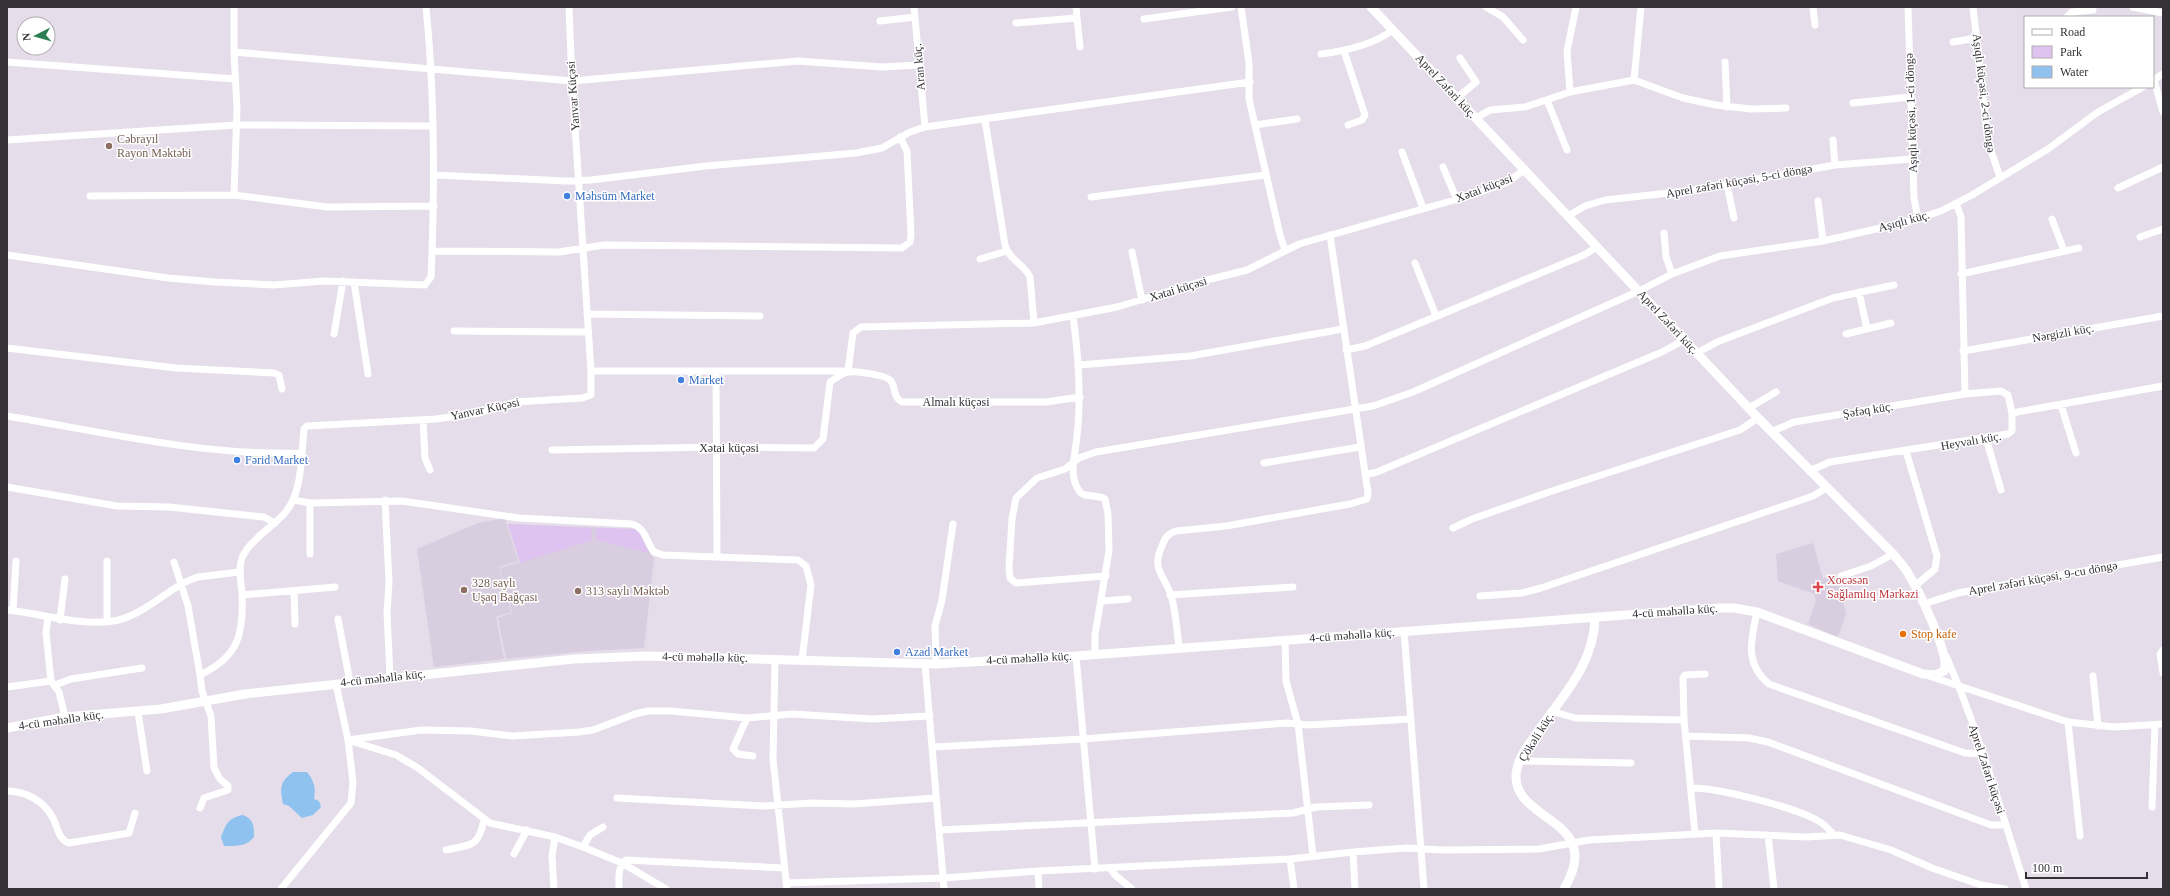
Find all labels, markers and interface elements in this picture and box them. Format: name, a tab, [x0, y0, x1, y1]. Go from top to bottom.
north arrow	[16, 16, 56, 56]
legend	[2024, 16, 2154, 88]
text: Road	[2060, 25, 2085, 39]
text: N	[20, 32, 32, 42]
street label: Aşıqlı küçəsi, 2-ci döngə	[1970, 33, 1998, 153]
street label: Aran küç.	[910, 43, 928, 91]
text: Park	[2060, 45, 2082, 59]
street label: Aprel Zəfəri küç.	[1413, 51, 1479, 121]
street label: Aşıqlı küçəsi, 1-ci döngə	[1902, 53, 1920, 173]
street label: Yanvar Küçəsi	[564, 60, 582, 132]
text: Water	[2060, 65, 2088, 79]
place label: Cəbrayıl Rayon Məktəbi	[117, 132, 192, 160]
marker: Cəbrayıl Rayon Məktəbi	[104, 141, 114, 151]
street label: Aprel zəfəri küçəsi, 5-ci döngə	[1665, 161, 1813, 201]
street label: Xətai küçəsi	[1454, 171, 1515, 205]
place label: Məhsüm Market	[575, 189, 655, 203]
marker: Məhsüm Market	[562, 191, 572, 201]
street label: Aşıqlı küç.	[1877, 207, 1931, 235]
street label: Xətai küçəsi	[1147, 273, 1209, 304]
street label: Aprel Zəfəri küç.	[1635, 287, 1701, 357]
street label: Nərgizli küç.	[2031, 321, 2095, 345]
place label: Market	[689, 373, 724, 387]
marker: Market	[676, 375, 686, 385]
street label: Yanvar Küçəsi	[449, 395, 522, 423]
street label: Almalı küçəsi	[923, 395, 990, 409]
street label: Şəfəq küç.	[1842, 399, 1894, 421]
street label: Heyvalı küç.	[1940, 429, 2002, 453]
street label: Xətai küçəsi	[699, 441, 759, 455]
place label: Fərid Market	[245, 453, 309, 467]
marker: Fərid Market	[232, 455, 242, 465]
street label: Aprel zəfəri küçəsi, 9-cu döngə	[1967, 558, 2119, 598]
place label: Xocəsən Sağlamlıq Mərkəzi	[1827, 573, 1919, 601]
place label: 328 saylı Uşaq Bağçası	[472, 576, 538, 604]
marker: Xocəsən Sağlamlıq Mərkəzi	[1812, 581, 1824, 593]
place label: 313 saylı Məktəb	[586, 584, 669, 598]
marker: 328 saylı Uşaq Bağçası	[459, 585, 469, 595]
marker: 313 saylı Məktəb	[573, 586, 583, 596]
street label: 4-cü məhəllə küç.	[1632, 601, 1718, 621]
street label: 4-cü məhəllə küç.	[1309, 625, 1395, 645]
place label: Stop kafe	[1911, 627, 1957, 641]
marker: Stop kafe	[1898, 629, 1908, 639]
place label: Azad Market	[905, 645, 969, 659]
marker: Azad Market	[892, 647, 902, 657]
street label: 4-cü məhəllə küç.	[662, 649, 748, 665]
street label: 4-cü məhəllə küç.	[986, 649, 1072, 667]
street label: 4-cü məhəllə küç.	[340, 667, 426, 689]
street label: 4-cü məhəllə küç.	[18, 707, 104, 733]
street label: Çökəli küç.	[1515, 710, 1557, 764]
street label: Aprel Zəfəri küçəsi	[1966, 722, 2008, 816]
scale bar	[2026, 854, 2147, 880]
text: 100 m	[2032, 861, 2063, 875]

